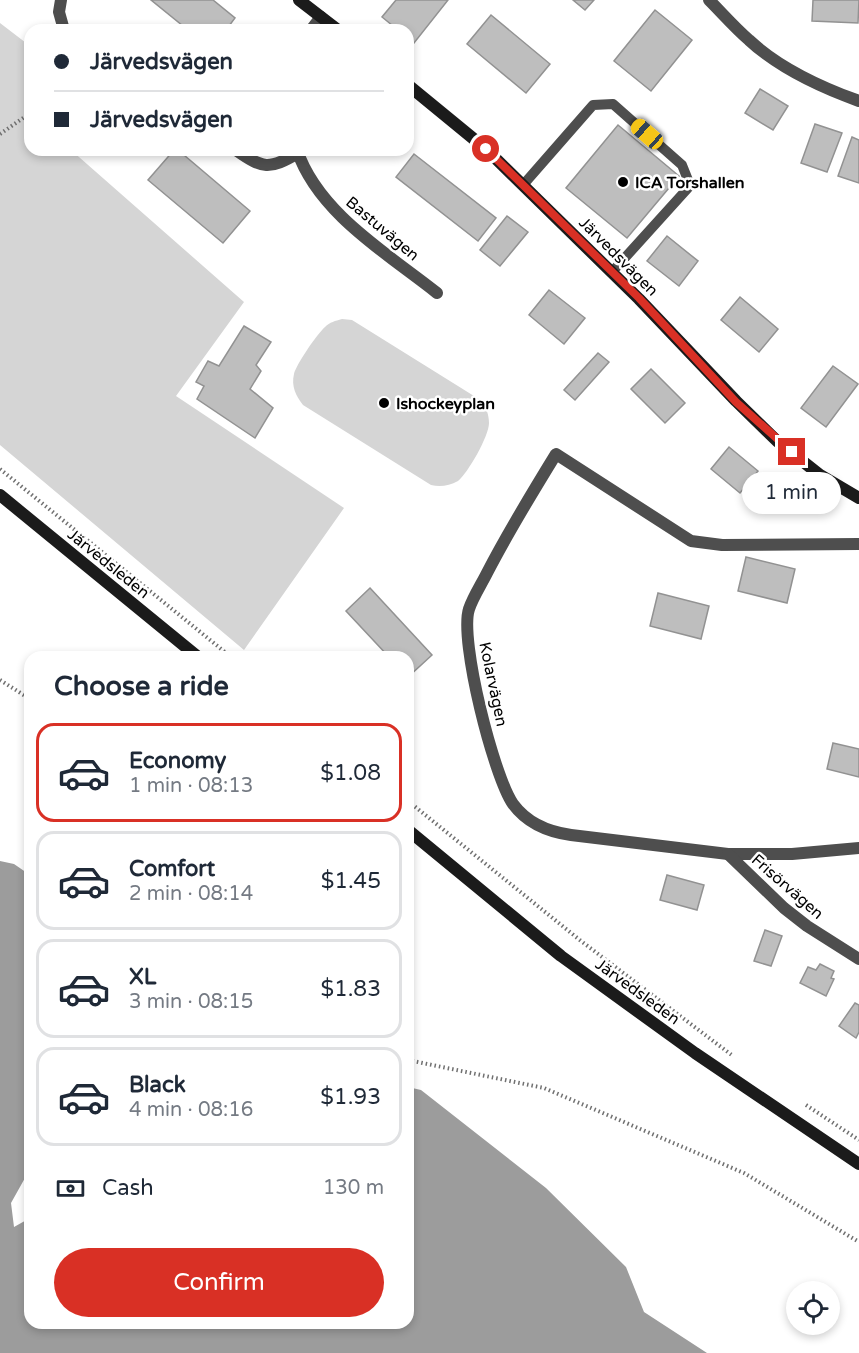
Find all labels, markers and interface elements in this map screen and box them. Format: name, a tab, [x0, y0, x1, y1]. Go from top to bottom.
text: Järvedsvägen	[90, 49, 233, 75]
text: Järvedsvägen	[90, 107, 233, 133]
car	[628, 115, 666, 153]
route start	[472, 135, 499, 162]
place label: ICA Torshallen	[635, 173, 745, 193]
marker: ICA Torshallen	[616, 175, 630, 189]
street label: Bastuvägen	[342, 192, 423, 265]
street label: Järvedsvägen	[574, 213, 662, 301]
place label: Ishockeyplan	[396, 394, 495, 414]
marker: Ishockeyplan	[377, 396, 391, 410]
route end	[778, 438, 805, 465]
callout: 1 min	[742, 473, 842, 515]
text: 1 min	[765, 481, 818, 505]
street label: Järvedsleden	[63, 525, 153, 603]
street label: Kolarvägen	[474, 640, 512, 728]
text: Choose a ride	[54, 670, 229, 703]
icon: car	[57, 746, 111, 800]
text: Economy	[129, 748, 226, 774]
text: $1.08	[320, 760, 381, 786]
text: 1 min · 08:13	[129, 774, 253, 798]
street label: Frisörvägen	[747, 850, 828, 924]
icon: car	[57, 854, 111, 908]
text: Comfort	[129, 856, 215, 882]
text: $1.45	[321, 868, 381, 894]
text: 2 min · 08:14	[129, 882, 253, 906]
street label: Järvedsleden	[591, 954, 684, 1029]
icon: car	[57, 962, 111, 1016]
text: XL	[129, 964, 156, 990]
text: $1.83	[320, 976, 381, 1002]
text: 3 min · 08:15	[129, 990, 253, 1014]
icon: car	[57, 1070, 111, 1124]
text: Black	[129, 1072, 186, 1098]
text: $1.93	[320, 1084, 381, 1110]
text: 4 min · 08:16	[129, 1098, 253, 1122]
icon: cash	[54, 1172, 87, 1205]
text: Cash	[102, 1175, 154, 1201]
text: 130 m	[323, 1176, 384, 1200]
button: Confirm	[54, 1248, 384, 1317]
map controls	[786, 1281, 840, 1335]
button: locate	[786, 1281, 840, 1335]

